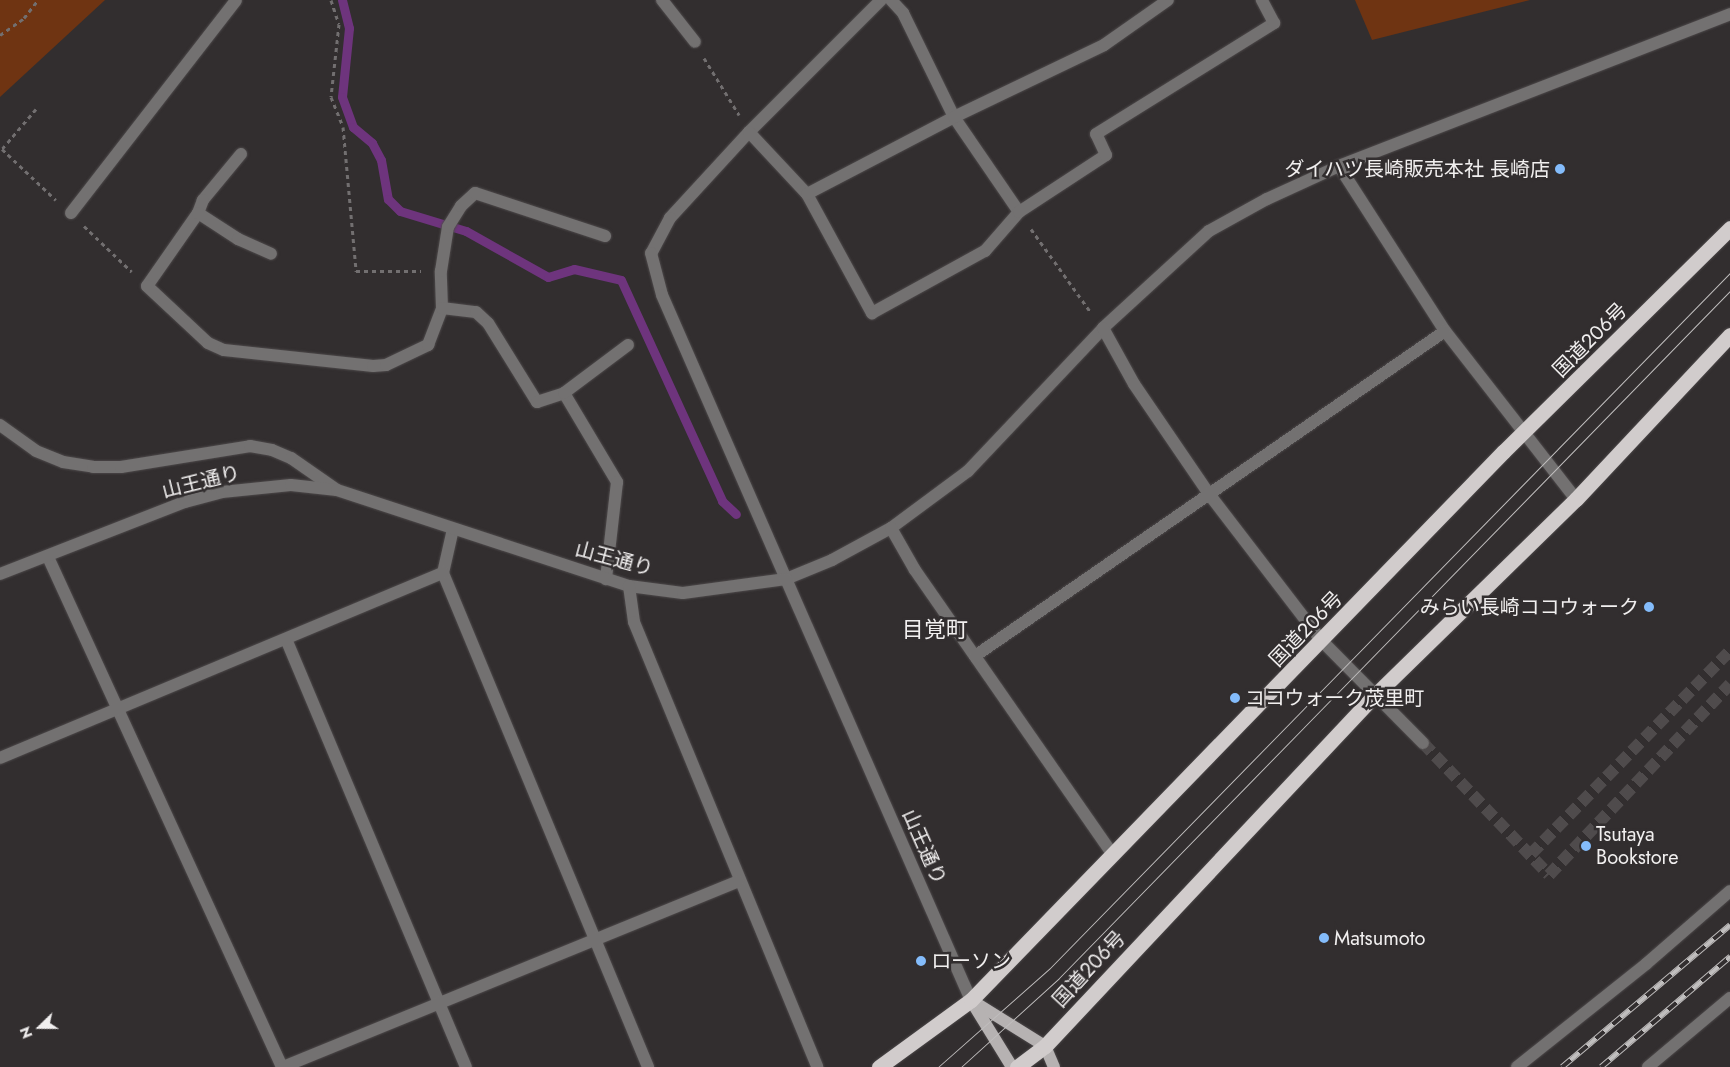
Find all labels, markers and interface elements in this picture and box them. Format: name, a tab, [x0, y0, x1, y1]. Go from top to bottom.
place label: ダイハツ長崎販売本社 長崎店	[1284, 157, 1550, 181]
marker: ダイハツ長崎販売本社 長崎店	[1554, 163, 1566, 175]
street label: 国道206号	[1548, 298, 1632, 382]
street label: 山王通り	[159, 461, 243, 503]
street label: 山王通り	[572, 537, 656, 581]
street label: 国道206号	[1264, 587, 1348, 671]
place label: みらい長崎ココウォーク	[1419, 595, 1639, 619]
marker: みらい長崎ココウォーク	[1643, 601, 1655, 613]
district label: 目覚町	[902, 617, 968, 643]
place label: ココウォーク茂里町	[1245, 686, 1425, 710]
marker: ココウォーク茂里町	[1229, 692, 1241, 704]
street label: 山王通り	[897, 806, 951, 888]
place label: Tsutaya Bookstore	[1596, 822, 1678, 869]
marker: Tsutaya Bookstore	[1580, 840, 1592, 852]
street label: 国道206号	[1048, 926, 1130, 1012]
place label: Matsumoto	[1334, 926, 1425, 950]
marker: Matsumoto	[1318, 932, 1330, 944]
place label: ローソン	[931, 949, 1011, 973]
marker: ローソン	[915, 955, 927, 967]
north arrow	[15, 1002, 65, 1052]
text: N	[15, 1024, 37, 1042]

